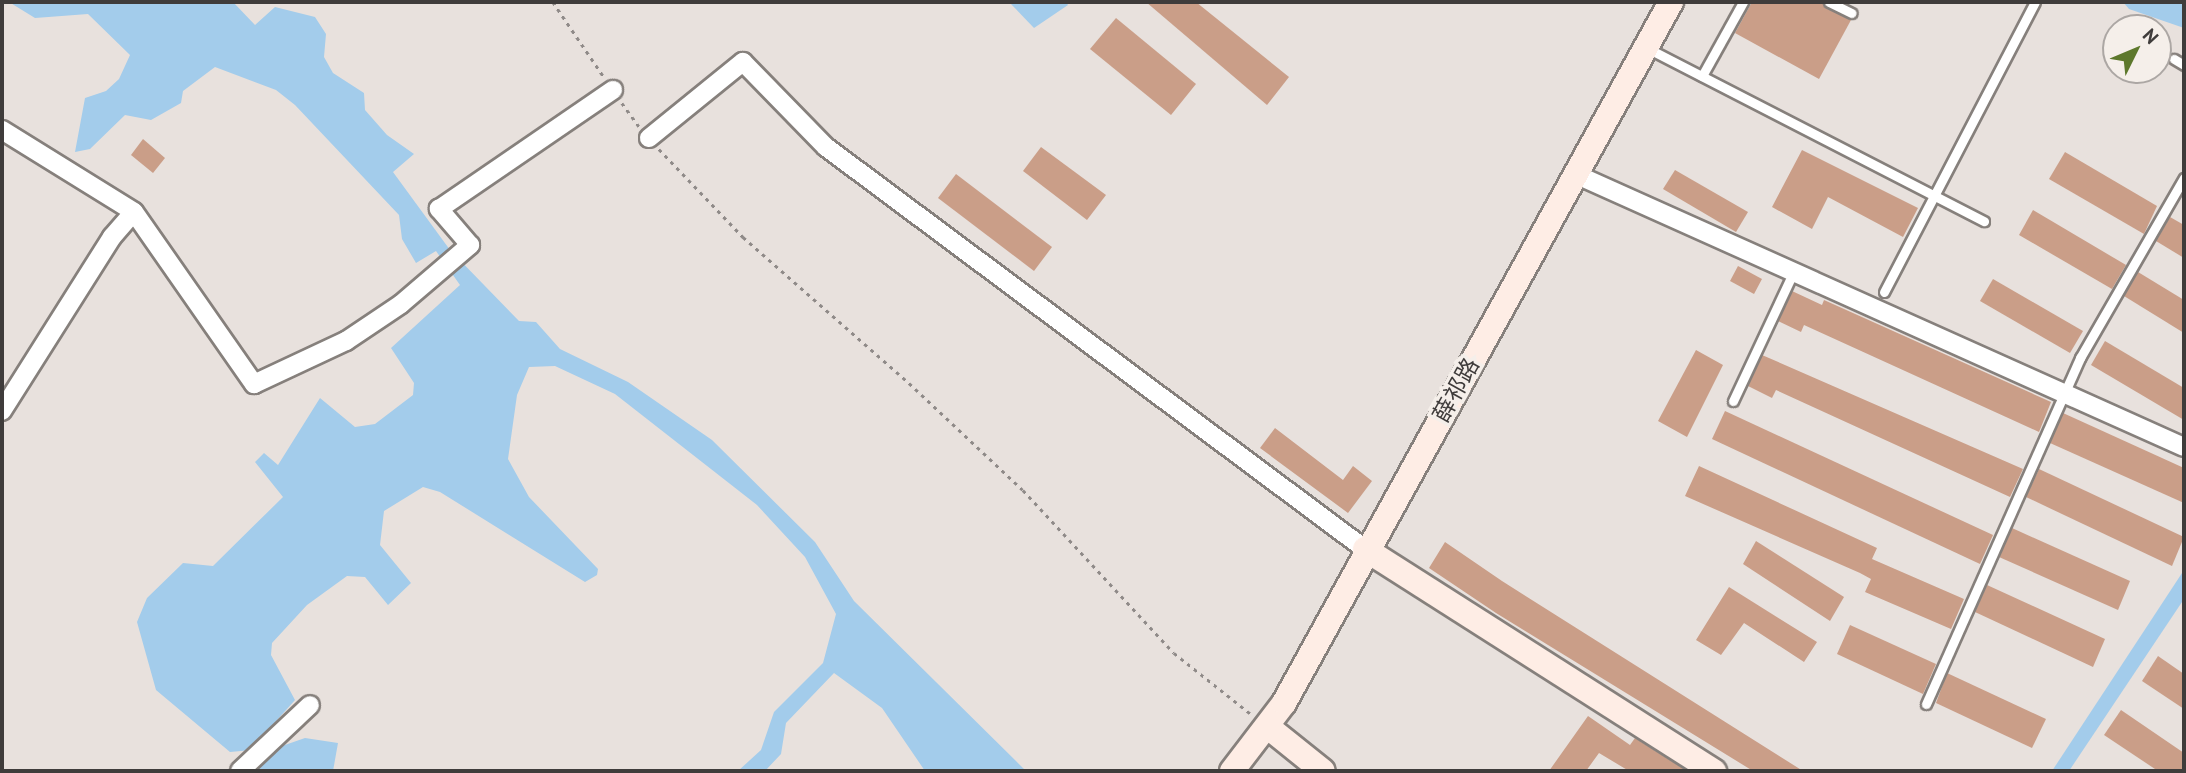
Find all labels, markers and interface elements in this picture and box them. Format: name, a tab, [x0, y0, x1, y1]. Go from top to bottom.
north arrow	[2102, 14, 2172, 84]
text: N	[2138, 23, 2164, 49]
street label: 薛祁路	[1427, 353, 1485, 427]

